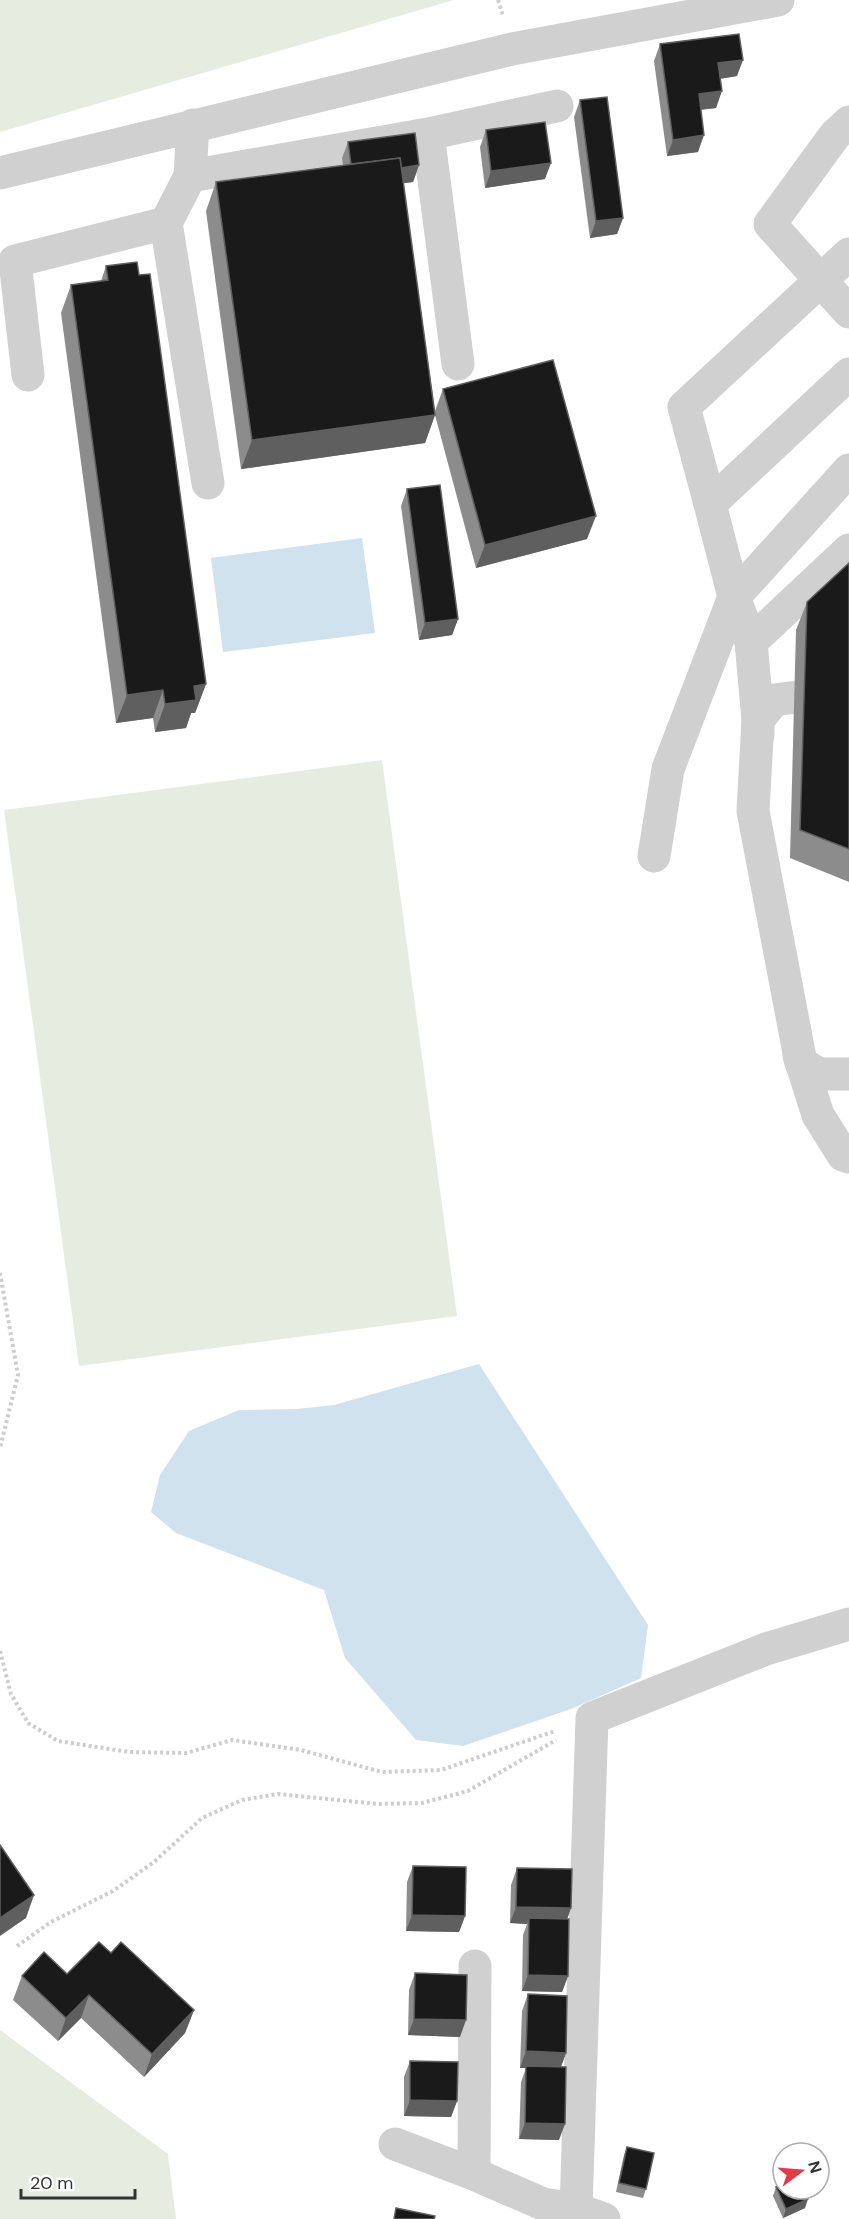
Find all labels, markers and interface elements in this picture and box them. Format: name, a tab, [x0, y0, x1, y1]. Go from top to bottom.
north arrow	[771, 2141, 831, 2201]
text: N	[803, 2158, 827, 2176]
scale bar	[21, 2162, 135, 2200]
text: 20 m	[30, 2171, 73, 2195]

